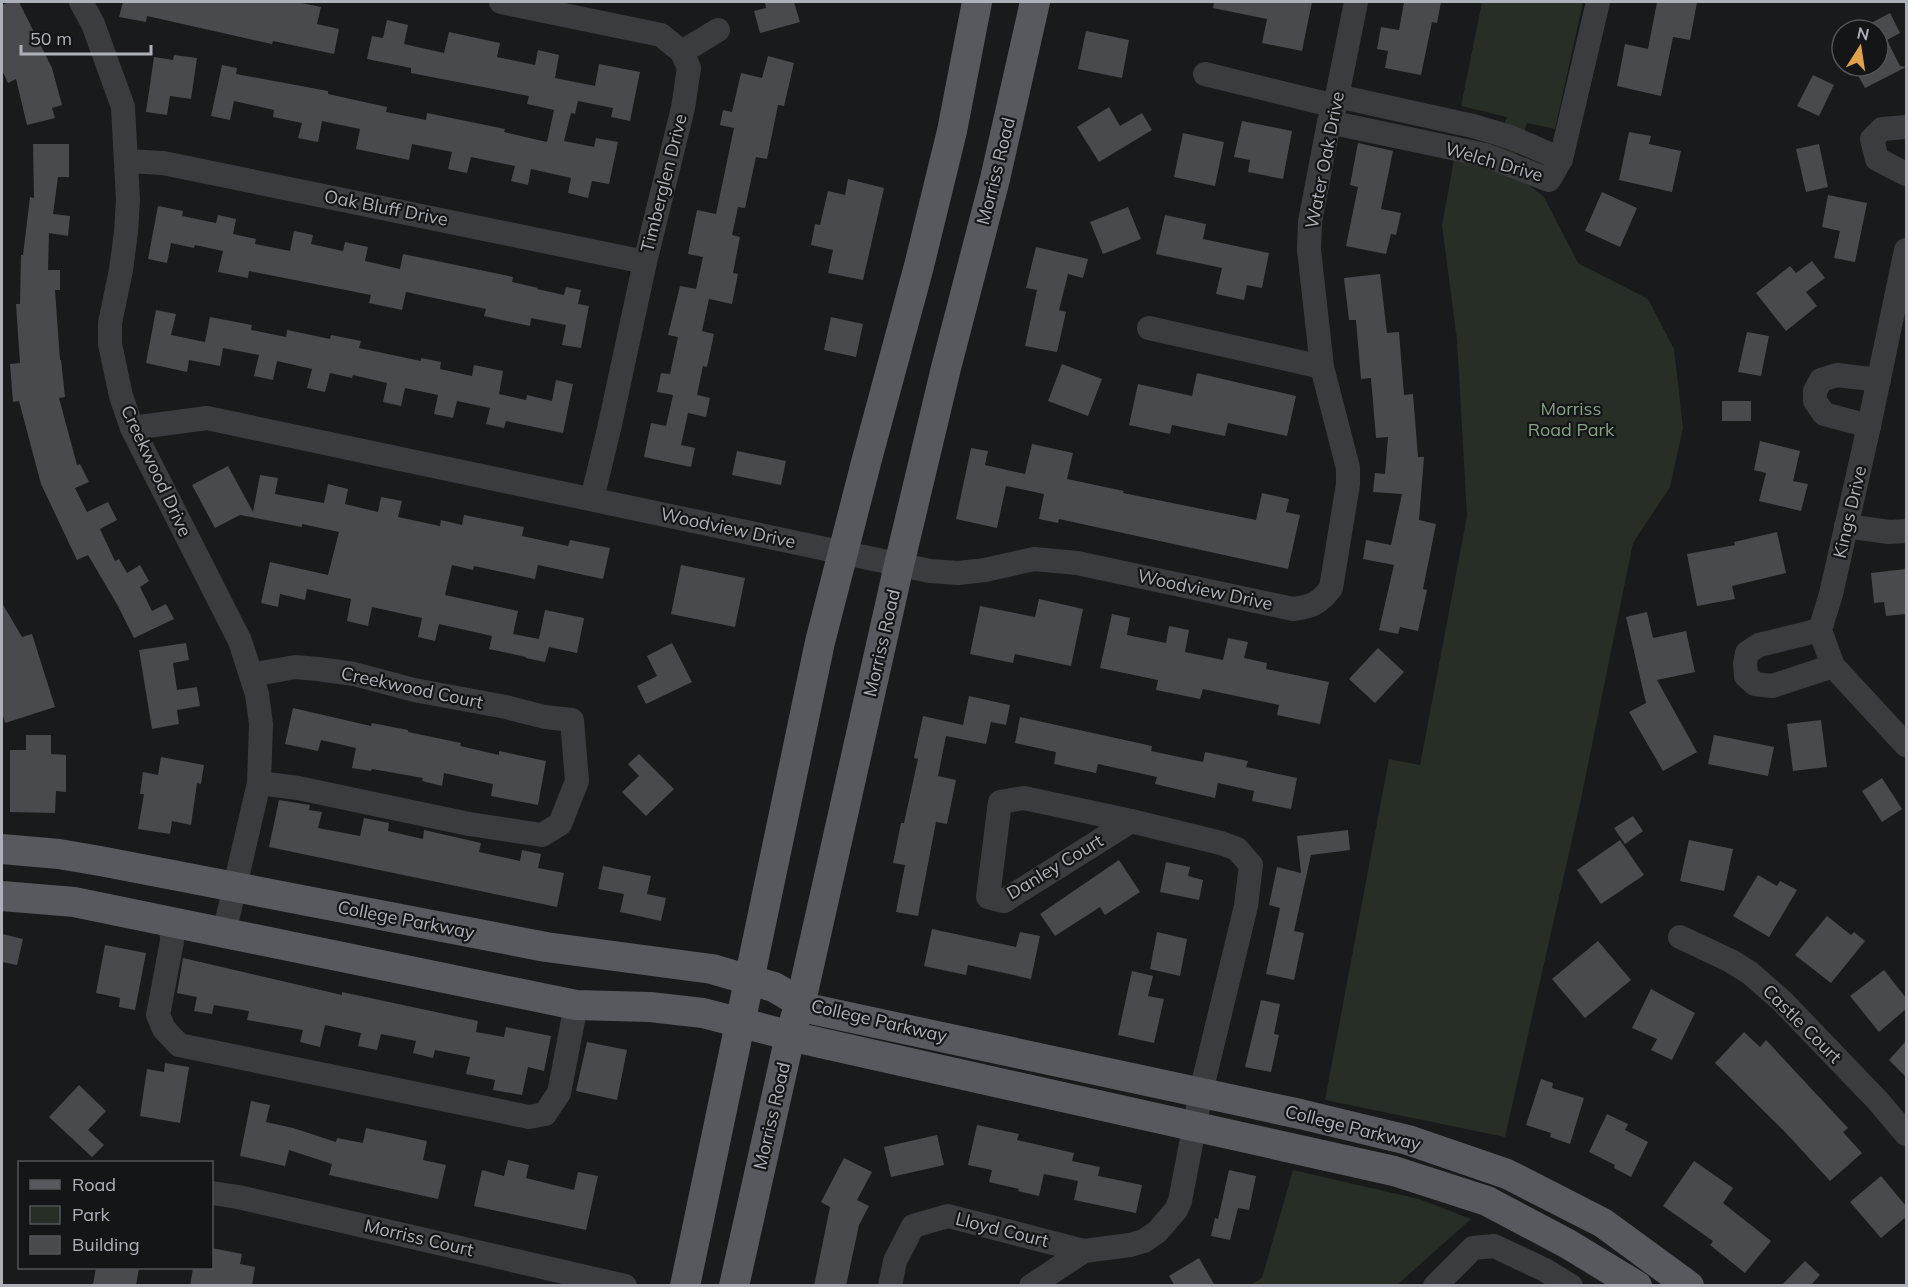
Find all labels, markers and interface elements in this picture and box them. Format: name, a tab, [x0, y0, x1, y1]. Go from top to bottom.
scale bar	[21, 18, 152, 56]
north arrow	[1830, 18, 1890, 78]
text: N	[1855, 22, 1871, 44]
text: 50 m	[30, 27, 72, 50]
street label: Water Oak Drive	[1300, 89, 1349, 230]
street label: Timberglen Drive	[635, 111, 692, 254]
street label: Morriss Road	[971, 115, 1020, 227]
street label: Welch Drive	[1443, 137, 1546, 186]
street label: Oak Bluff Drive	[322, 184, 450, 231]
park label: Morriss Road Park	[1528, 397, 1615, 441]
street label: Creekwood Drive	[116, 401, 197, 540]
street label: Kings Drive	[1828, 463, 1871, 560]
street label: Woodview Drive	[658, 502, 798, 553]
street label: Woodview Drive	[1135, 564, 1275, 615]
street label: Morriss Road	[858, 587, 905, 699]
street label: Creekwood Court	[339, 661, 485, 714]
street label: Danley Court	[1002, 829, 1107, 904]
street label: College Parkway	[336, 895, 477, 944]
street label: Castle Court	[1758, 979, 1847, 1068]
street label: College Parkway	[809, 994, 950, 1047]
street label: Morriss Road	[748, 1060, 795, 1172]
street label: College Parkway	[1283, 1100, 1424, 1156]
legend	[18, 1161, 213, 1269]
text: Road	[72, 1173, 116, 1196]
text: Park	[72, 1203, 111, 1226]
street label: Lloyd Court	[953, 1207, 1051, 1252]
street label: Morriss Court	[362, 1214, 476, 1261]
text: Building	[72, 1233, 140, 1256]

